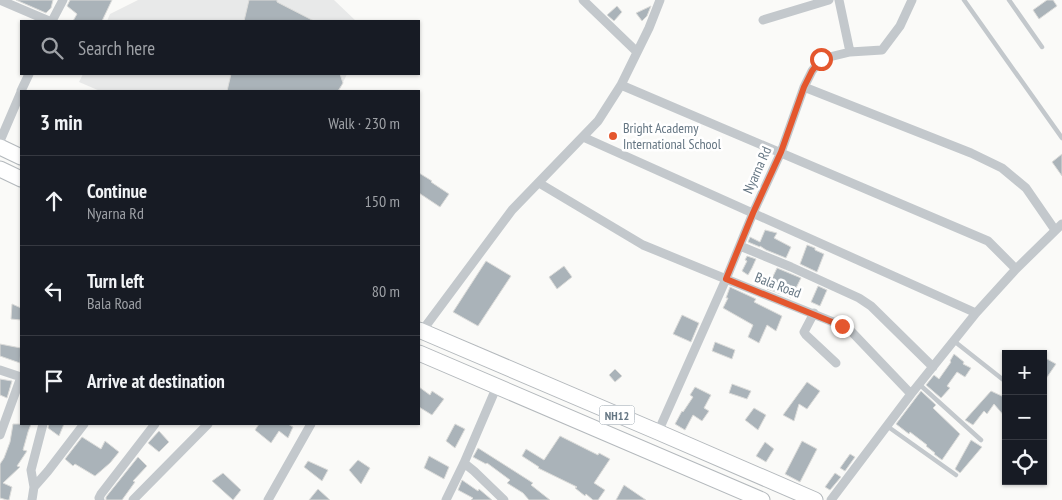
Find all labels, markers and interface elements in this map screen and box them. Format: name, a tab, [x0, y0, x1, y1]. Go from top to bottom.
search box	[20, 20, 420, 75]
icon: search	[38, 34, 66, 62]
text: Search here	[78, 36, 155, 60]
route start	[810, 48, 833, 71]
text: 3 min	[40, 109, 82, 136]
text: Walk · 230 m	[328, 113, 400, 133]
place label: Bright Academy International School	[623, 119, 722, 153]
marker: Bright Academy International School	[607, 130, 619, 142]
street label: Nyarna Rd	[739, 144, 775, 196]
text: Continue	[87, 179, 147, 203]
icon: ahead	[40, 187, 68, 215]
text: 150 m	[365, 191, 400, 211]
text: Nyarna Rd	[87, 203, 144, 223]
street label: Bala Road	[752, 268, 804, 302]
text: Turn left	[87, 269, 144, 293]
icon: left	[40, 277, 68, 305]
text: 80 m	[372, 281, 400, 301]
text: Bala Road	[87, 293, 142, 313]
route end	[831, 315, 854, 338]
map controls	[1002, 350, 1047, 485]
button: +	[1002, 350, 1047, 395]
icon: arrive	[40, 367, 68, 395]
text: Arrive at destination	[87, 369, 225, 393]
button: −	[1002, 395, 1047, 440]
road number: NH12	[600, 406, 634, 424]
button: locate	[1002, 440, 1047, 485]

